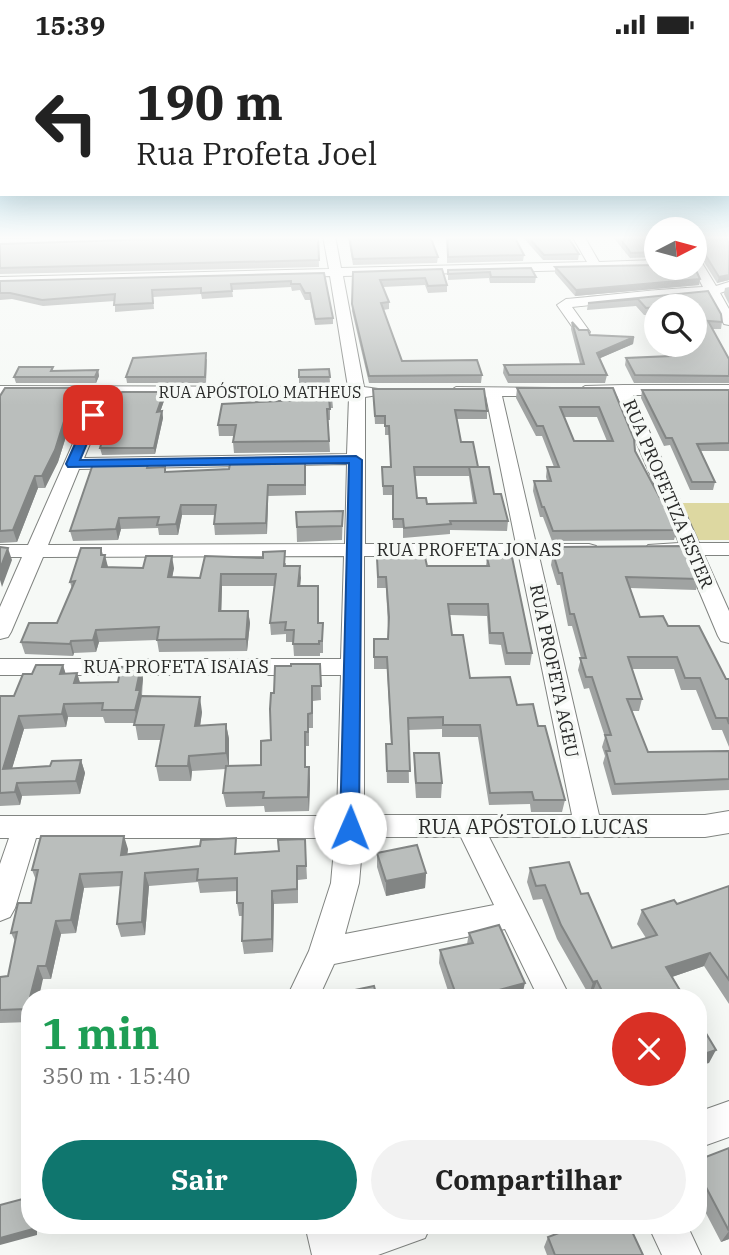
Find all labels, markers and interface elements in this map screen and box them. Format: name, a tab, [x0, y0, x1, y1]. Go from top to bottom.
text: 15:39	[35, 8, 105, 42]
text: 190 m	[136, 70, 283, 133]
icon: left	[21, 77, 112, 168]
text: Rua Profeta Joel	[136, 132, 377, 174]
north arrow	[644, 217, 707, 280]
map controls	[644, 217, 707, 357]
button: search	[644, 294, 707, 357]
street label: RUA APÓSTOLO MATHEUS	[159, 381, 361, 402]
pin	[63, 385, 123, 445]
icon: arrive	[74, 396, 112, 434]
street label: RUA PROFETIZA ESTER	[618, 396, 719, 592]
street label: RUA PROFETA JONAS	[376, 538, 562, 561]
street label: RUA PROFETA AGEU	[525, 582, 584, 760]
street label: RUA PROFETA ISAIAS	[83, 655, 269, 678]
position arrow	[313, 791, 387, 865]
street label: RUA APÓSTOLO LUCAS	[418, 812, 648, 840]
text: 1 min	[42, 1006, 160, 1061]
button: close	[612, 1012, 686, 1086]
text: 350 m · 15:40	[42, 1060, 191, 1090]
button: Sair	[42, 1140, 357, 1220]
button: Compartilhar	[371, 1140, 686, 1220]

